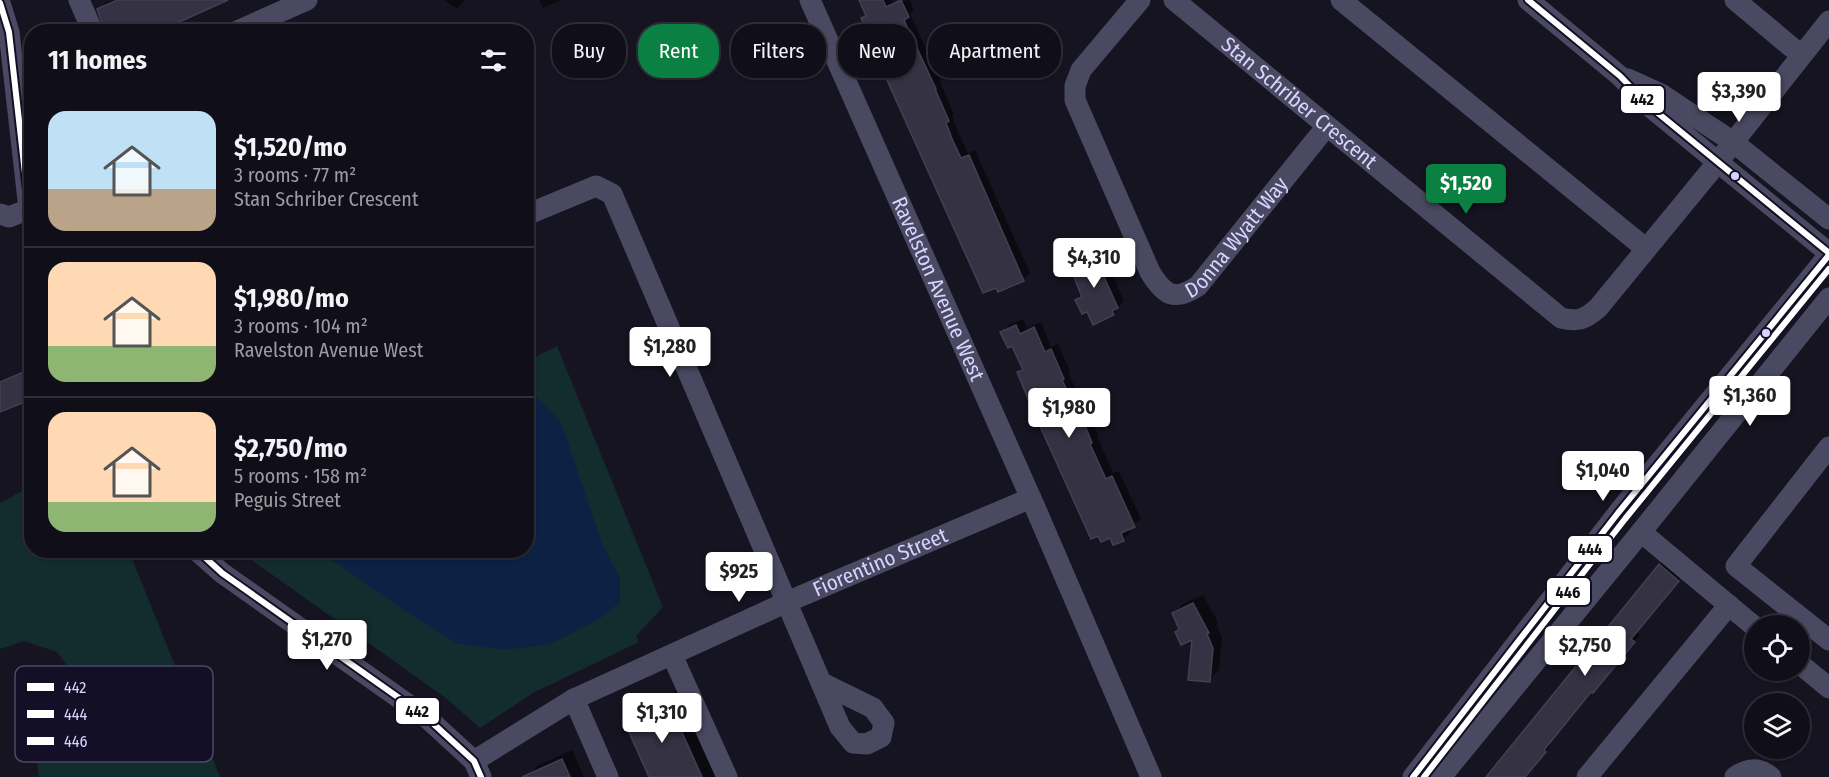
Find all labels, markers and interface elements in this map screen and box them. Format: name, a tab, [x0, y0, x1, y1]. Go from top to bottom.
chip: Buy	[552, 24, 626, 78]
chip: Rent	[638, 24, 719, 78]
chip: Filters	[731, 24, 826, 78]
chip: New	[838, 24, 916, 78]
chip: Apartment	[928, 24, 1061, 78]
street label: Stan Schriber Crescent	[1216, 31, 1382, 174]
icon: filters	[477, 44, 510, 77]
text: 11 homes	[48, 45, 147, 76]
pin: $3,390	[1690, 72, 1788, 123]
text: $3,390	[1712, 79, 1766, 103]
line badge: 442	[1620, 85, 1665, 114]
text: 442	[1630, 90, 1654, 109]
text: $1,520/mo	[234, 132, 347, 163]
icon: home	[96, 135, 168, 207]
text: 3 rooms · 77 m²	[234, 163, 356, 187]
pin: $1,520	[1417, 164, 1515, 215]
unlabelled marker	[1729, 170, 1741, 182]
street label: Donna Wyatt Way	[1181, 171, 1294, 304]
text: $1,520	[1440, 171, 1492, 195]
text: Stan Schriber Crescent	[234, 187, 418, 211]
street label: Ravelston Avenue West	[886, 193, 990, 385]
pin: $4,310	[1045, 238, 1143, 289]
text: $4,310	[1067, 245, 1121, 269]
text: $1,980/mo	[234, 283, 349, 314]
icon: home	[96, 286, 168, 358]
text: 3 rooms · 104 m²	[234, 314, 368, 338]
pin: $1,280	[621, 327, 719, 378]
unlabelled marker	[1760, 327, 1772, 339]
text: $1,280	[644, 334, 696, 358]
text: Ravelston Avenue West	[234, 338, 423, 362]
pin: $1,360	[1701, 376, 1799, 427]
text: $1,360	[1723, 383, 1777, 407]
pin: $1,980	[1020, 388, 1118, 439]
text: $1,980	[1042, 395, 1096, 419]
text: $2,750/mo	[234, 433, 348, 464]
icon: home	[96, 436, 168, 508]
pin: $1,040	[1554, 451, 1652, 502]
text: $1,040	[1576, 458, 1630, 482]
text: 5 rooms · 158 m²	[234, 464, 367, 488]
text: Peguis Street	[234, 488, 341, 512]
street label: Fiorentino Street	[809, 522, 952, 602]
line badge: 444	[1567, 535, 1613, 563]
text: 444	[1578, 540, 1602, 559]
pin: $925	[703, 552, 775, 603]
text: $925	[720, 559, 758, 583]
line badge: 446	[1546, 577, 1591, 606]
text: 446	[1556, 583, 1580, 602]
map controls	[1744, 615, 1810, 759]
button: locate	[1744, 615, 1810, 681]
pin: $1,270	[278, 620, 376, 671]
pin: $2,750	[1536, 626, 1634, 677]
text: $1,270	[302, 627, 352, 651]
text: $2,750	[1559, 633, 1611, 657]
legend	[15, 666, 213, 762]
text: 442	[64, 678, 86, 697]
pin: $1,310	[613, 693, 711, 744]
button: layers	[1744, 693, 1810, 759]
line badge: 442	[395, 697, 440, 725]
text: $1,310	[637, 700, 687, 724]
text: 442	[405, 702, 429, 721]
text: 444	[64, 705, 87, 724]
text: 446	[64, 732, 87, 751]

